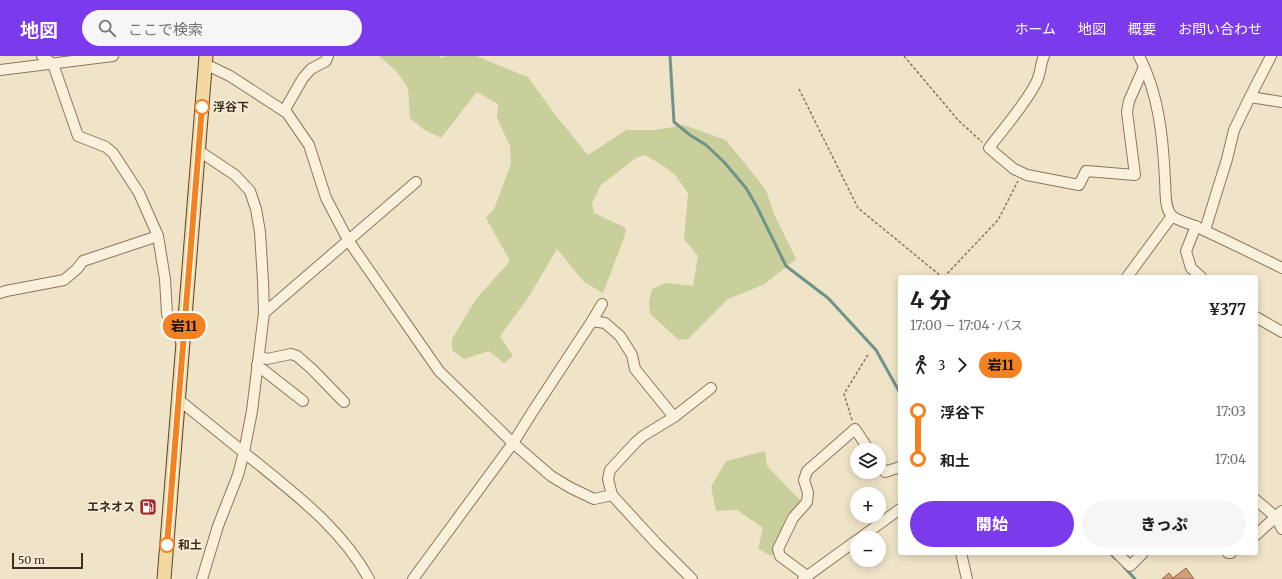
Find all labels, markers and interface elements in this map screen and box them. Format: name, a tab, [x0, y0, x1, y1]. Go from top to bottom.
search box	[82, 10, 362, 46]
icon: search	[96, 17, 118, 39]
text: 地図	[20, 18, 58, 42]
text: ここで検索	[128, 20, 203, 39]
text: ホーム	[1014, 20, 1056, 38]
text: 地図	[1078, 20, 1106, 38]
text: 概要	[1128, 20, 1156, 38]
text: お問い合わせ	[1178, 20, 1262, 38]
marker: 浮谷下	[194, 99, 210, 115]
place label: 浮谷下	[213, 99, 249, 114]
text: 4 分	[910, 286, 951, 314]
text: ¥377	[1209, 300, 1246, 319]
line badge: 岩11	[161, 313, 207, 339]
text: 岩11	[171, 317, 197, 335]
text: 17:00 – 17:04 · バス	[910, 317, 1023, 334]
icon: walk	[910, 354, 932, 376]
icon: forward	[951, 354, 973, 376]
text: 岩11	[987, 356, 1014, 374]
text: 3	[938, 357, 945, 374]
text: 浮谷下	[940, 403, 985, 422]
text: 17:03	[1216, 403, 1246, 420]
map controls	[850, 443, 886, 567]
button: layers	[850, 443, 886, 479]
text: 和土	[940, 451, 970, 470]
text: 17:04	[1215, 451, 1246, 468]
button: +	[850, 487, 886, 523]
fuel station icon: エネオス	[138, 497, 158, 517]
place label: エネオス	[87, 499, 135, 514]
button: 開始	[910, 501, 1074, 547]
button: きっぷ	[1082, 501, 1246, 547]
button: −	[850, 531, 886, 567]
marker: 和土	[159, 537, 175, 553]
place label: 和土	[178, 537, 202, 552]
scale bar	[12, 551, 83, 570]
text: 50 m	[18, 553, 45, 567]

